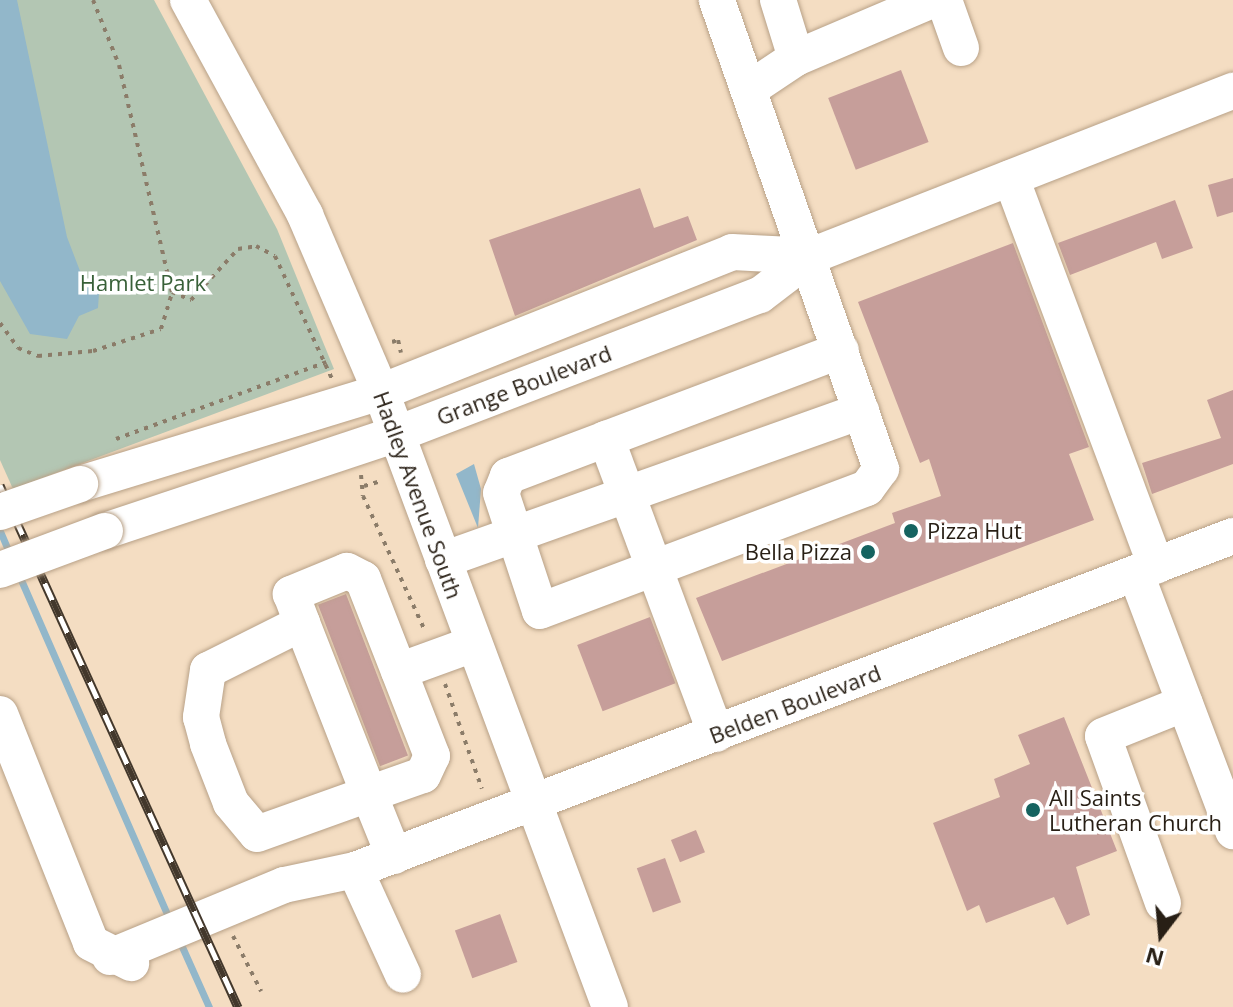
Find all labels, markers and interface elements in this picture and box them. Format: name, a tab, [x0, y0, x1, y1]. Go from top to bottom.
park label: Hamlet Park	[80, 270, 206, 296]
street label: Grange Boulevard	[433, 339, 615, 431]
street label: Hadley Avenue South	[368, 388, 468, 602]
place label: Pizza Hut	[927, 518, 1022, 544]
marker: Pizza Hut	[902, 522, 920, 540]
place label: Bella Pizza	[745, 539, 852, 565]
marker: Bella Pizza	[859, 543, 877, 561]
street label: Belden Boulevard	[705, 659, 885, 749]
place label: All Saints Lutheran Church	[1049, 784, 1222, 836]
marker: All Saints Lutheran Church	[1024, 801, 1042, 819]
north arrow	[1121, 895, 1201, 975]
text: N	[1142, 941, 1167, 975]

